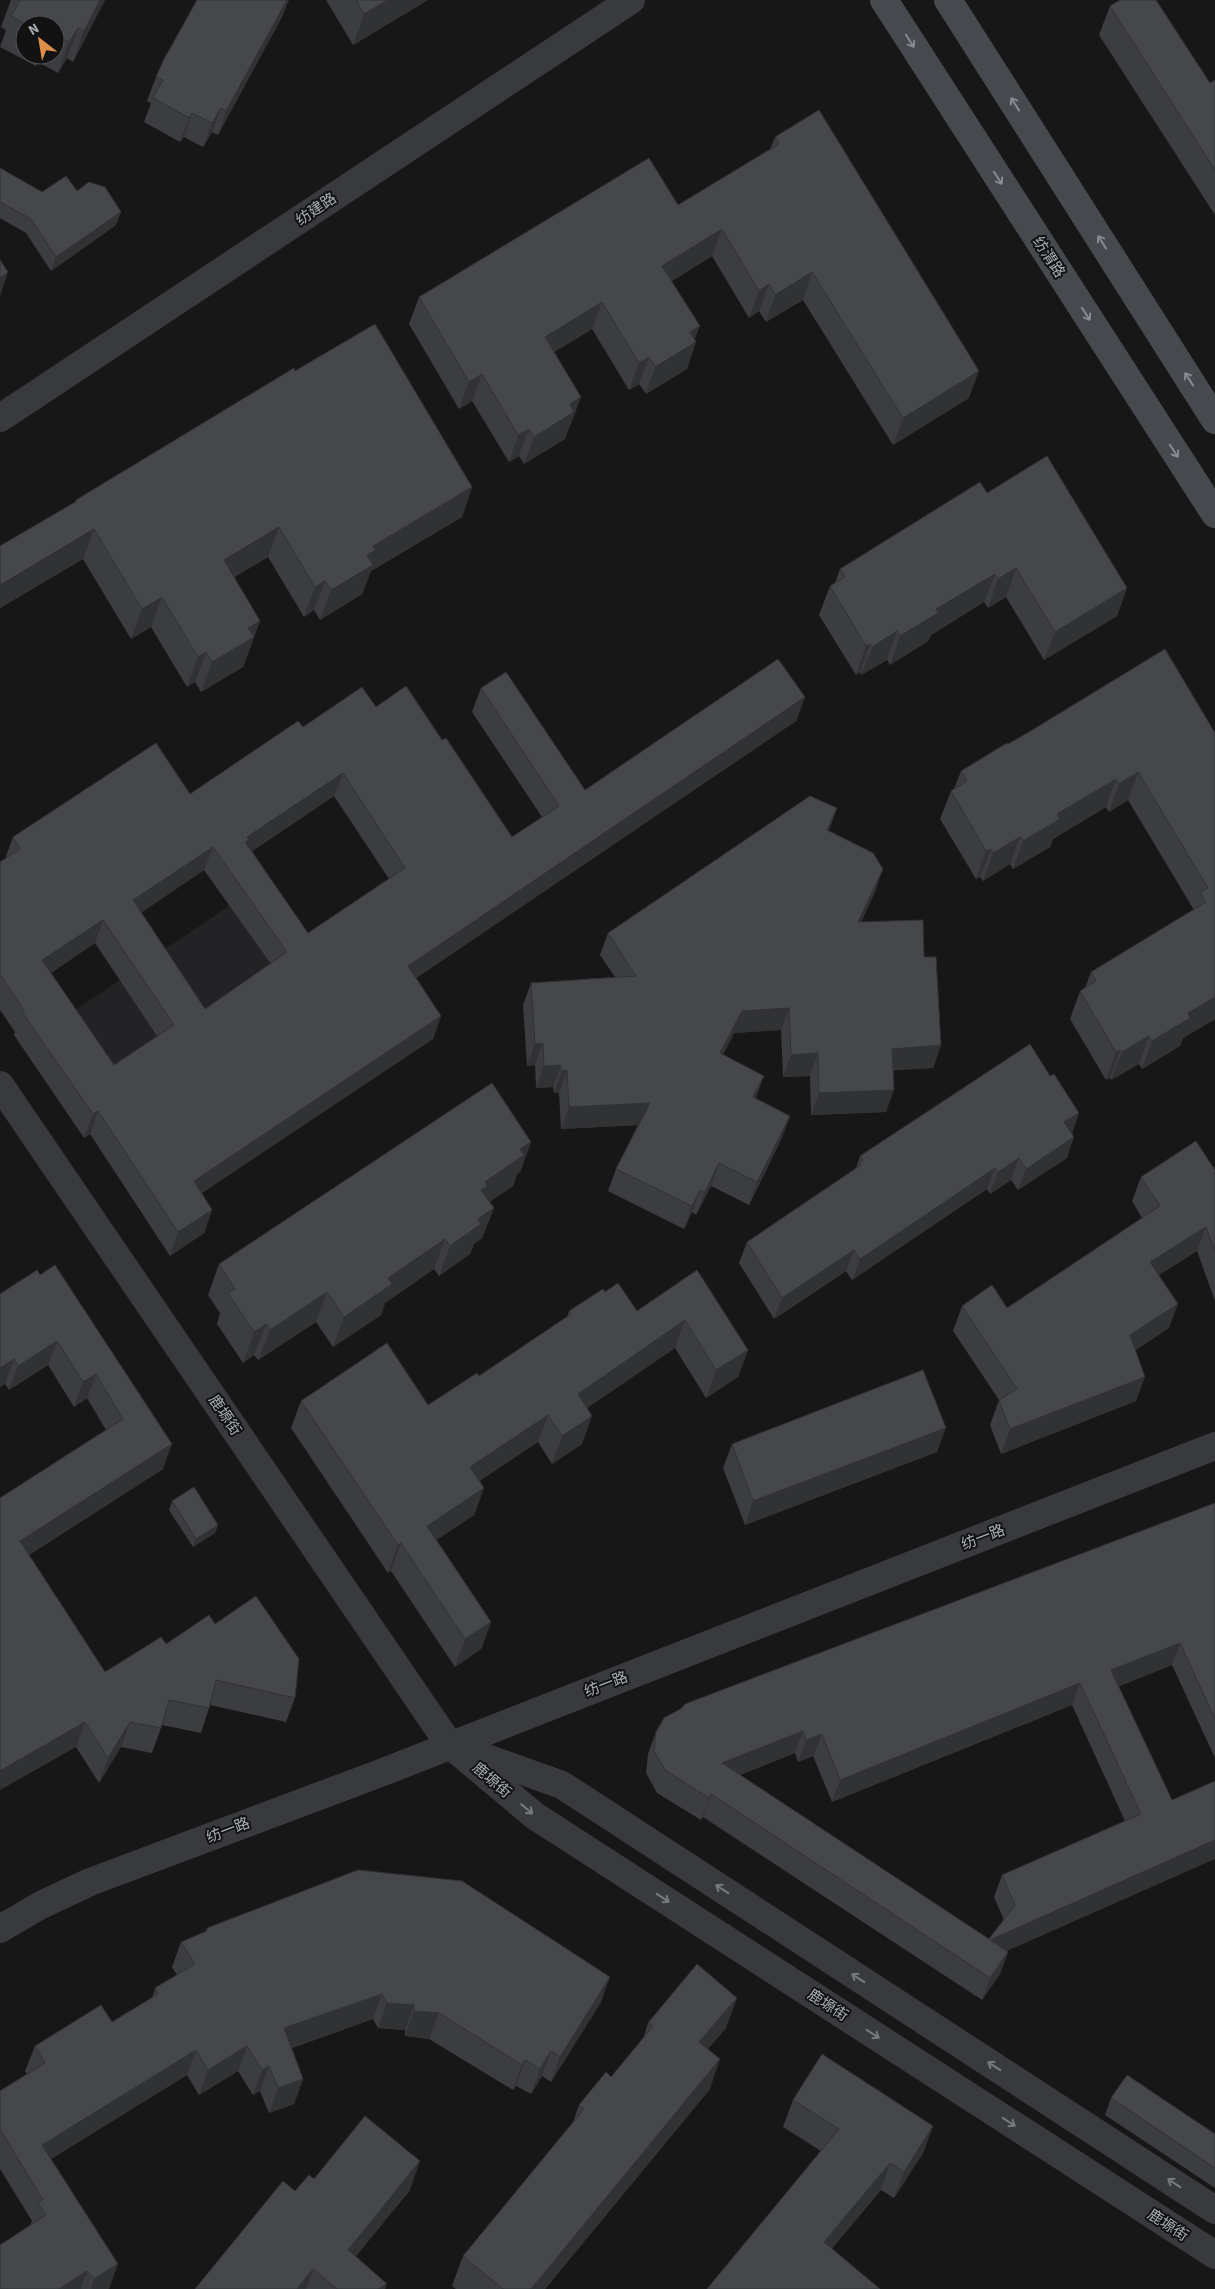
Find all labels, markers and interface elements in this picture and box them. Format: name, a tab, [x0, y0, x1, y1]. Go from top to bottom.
north arrow	[15, 15, 65, 65]
text: N	[25, 19, 43, 41]
one-way arrow	[905, 34, 915, 48]
one-way arrow	[1009, 98, 1019, 112]
one-way arrow	[993, 170, 1003, 184]
street label: 纺建路	[292, 188, 341, 231]
street label: 纺渭路	[1028, 233, 1070, 282]
one-way arrow	[1096, 235, 1106, 249]
one-way arrow	[1081, 307, 1092, 321]
one-way arrow	[1184, 372, 1194, 386]
one-way arrow	[1170, 443, 1180, 457]
street label: 鹿塬街	[203, 1391, 246, 1440]
street label: 纺一路	[958, 1520, 1008, 1555]
street label: 纺一路	[581, 1667, 631, 1702]
street label: 鹿塬街	[468, 1758, 516, 1803]
one-way arrow	[520, 1804, 533, 1815]
street label: 纺一路	[203, 1813, 253, 1848]
one-way arrow	[715, 1884, 729, 1894]
one-way arrow	[655, 1894, 669, 1904]
one-way arrow	[851, 1972, 865, 1982]
street label: 鹿塬街	[803, 1984, 852, 2026]
one-way arrow	[865, 2029, 879, 2039]
one-way arrow	[987, 2061, 1001, 2071]
one-way arrow	[1002, 2117, 1016, 2127]
one-way arrow	[1167, 2178, 1181, 2189]
street label: 鹿塬街	[1143, 2204, 1192, 2246]

